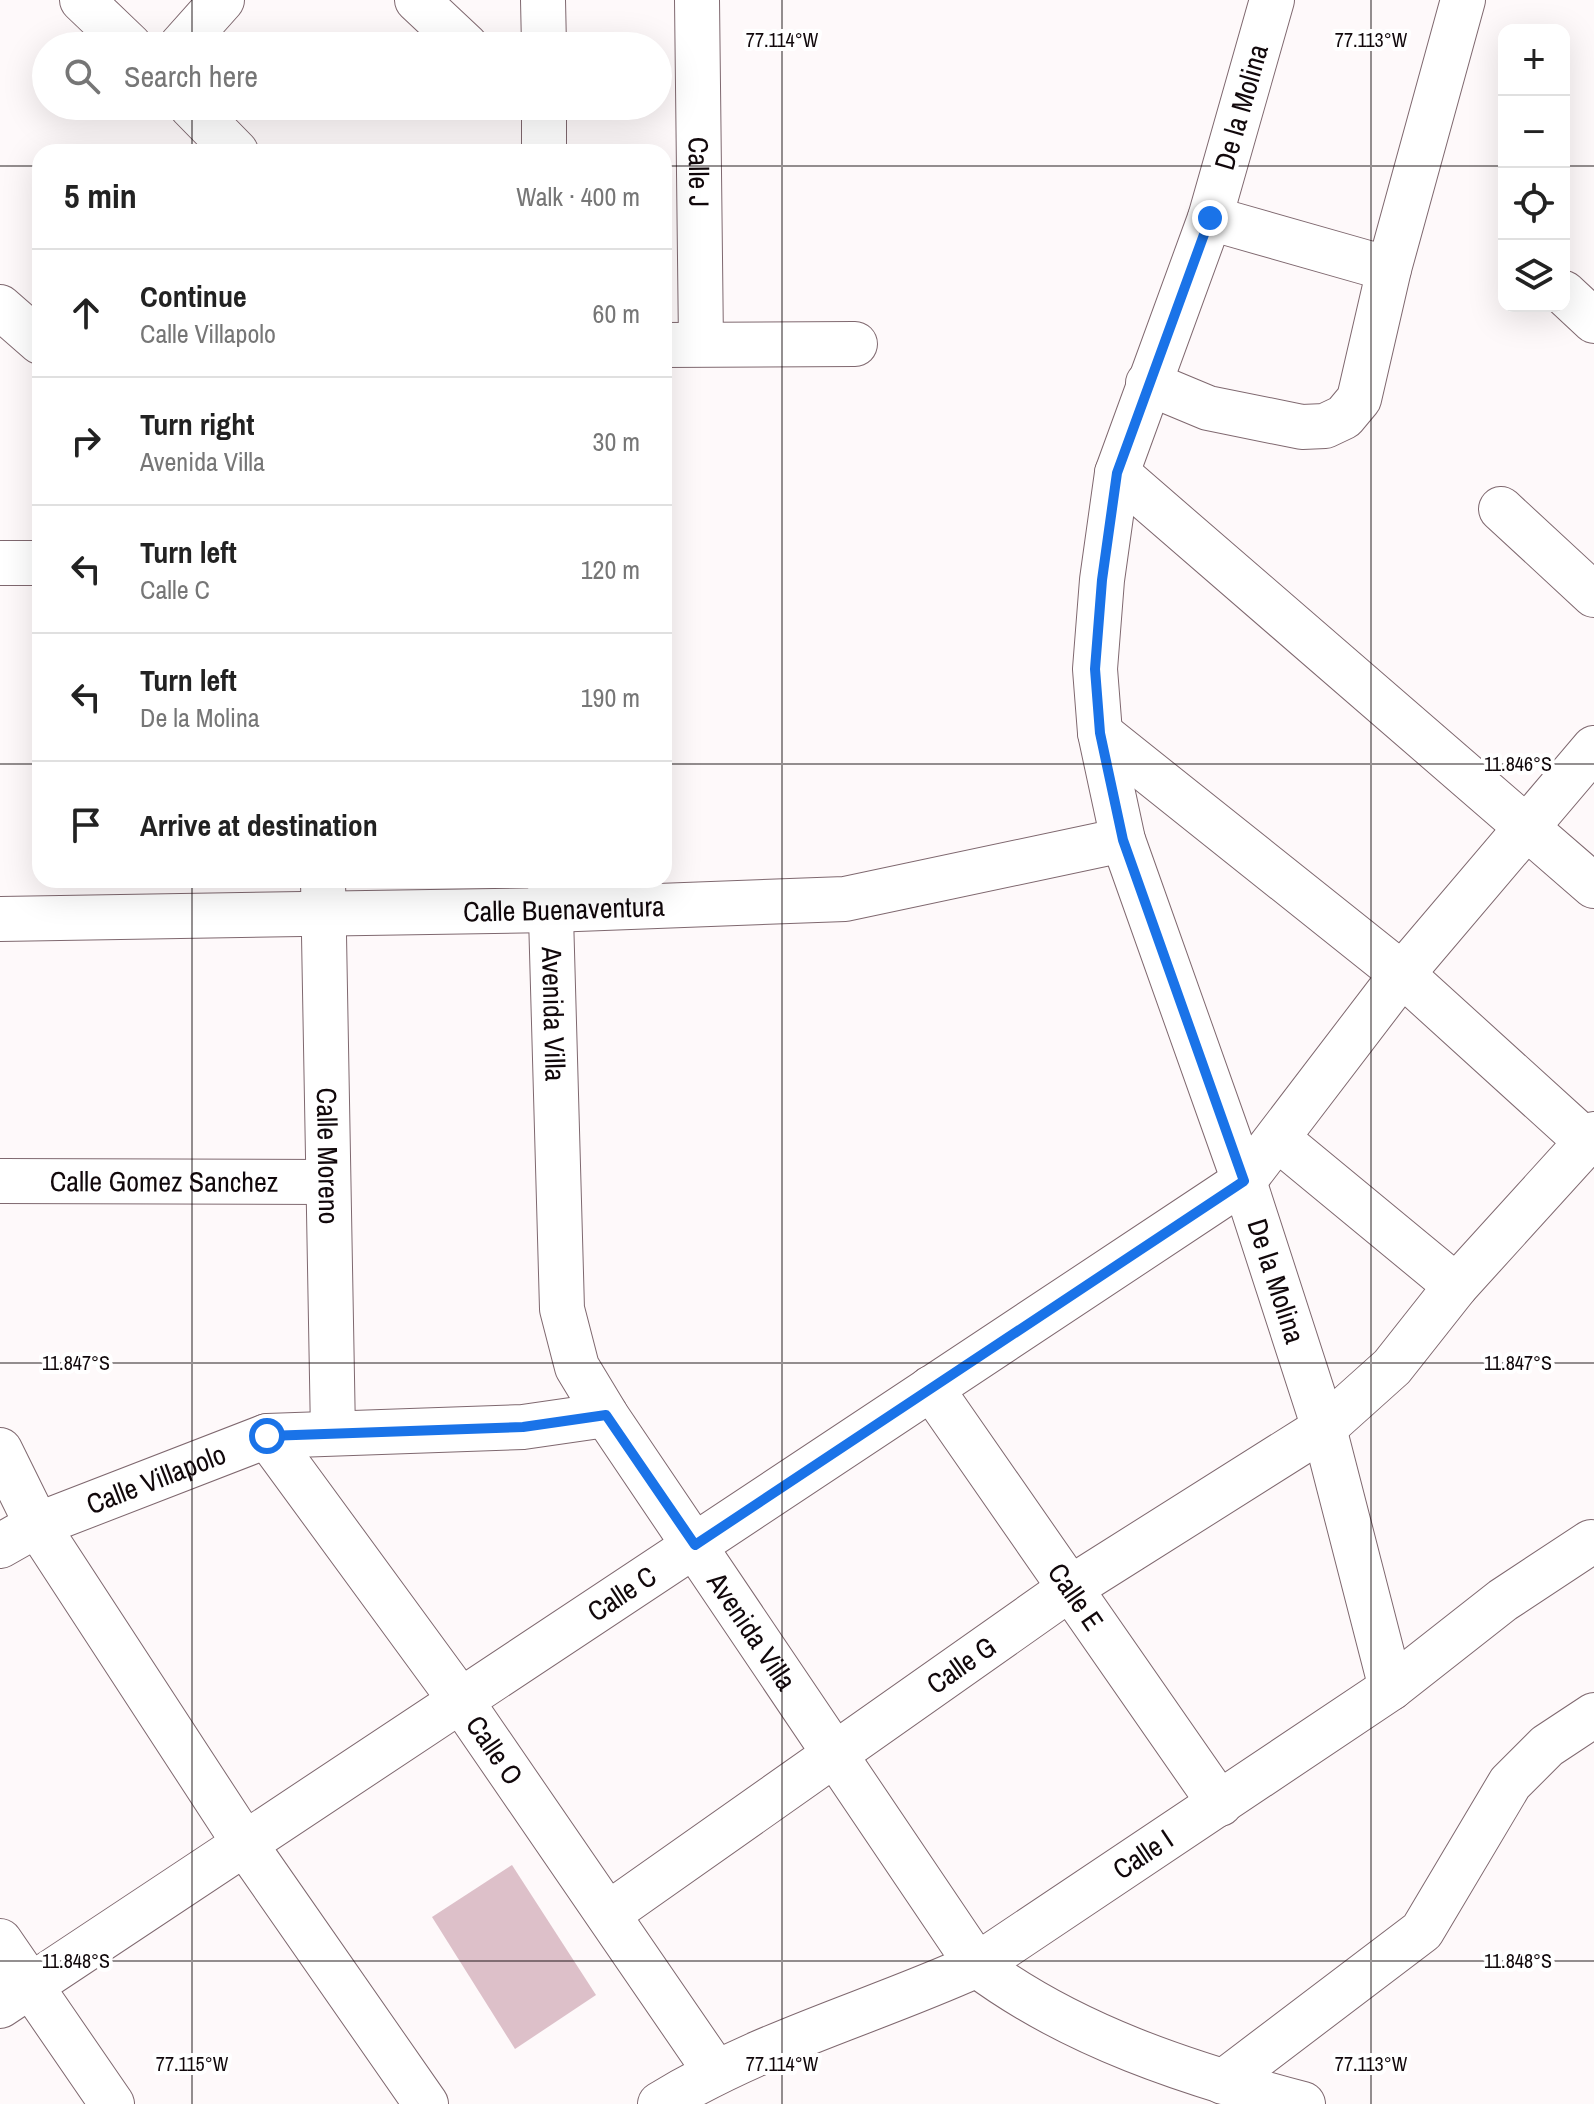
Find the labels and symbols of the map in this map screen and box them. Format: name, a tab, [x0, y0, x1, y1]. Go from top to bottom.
text: 77.114°W	[746, 26, 819, 53]
text: 77.113°W	[1335, 26, 1408, 53]
street label: De la Molina	[1205, 40, 1277, 174]
street label: Calle J	[680, 137, 718, 207]
route end	[1192, 200, 1228, 236]
text: 11.846°S	[1484, 750, 1552, 777]
street label: Calle Buenaventura	[463, 887, 666, 930]
street label: Avenida Villa	[533, 945, 575, 1082]
street label: Calle Moreno	[308, 1087, 348, 1225]
street label: Calle Gomez Sanchez	[50, 1162, 278, 1201]
street label: De la Molina	[1238, 1214, 1314, 1348]
text: 11.847°S	[42, 1349, 110, 1376]
text: 11.847°S	[1484, 1349, 1552, 1376]
route start	[249, 1418, 285, 1454]
street label: Calle Villapolo	[81, 1435, 231, 1523]
street label: Calle E	[1039, 1555, 1113, 1638]
street label: Calle C	[580, 1557, 664, 1630]
street label: Avenida Villa	[698, 1564, 805, 1698]
street label: Calle G	[919, 1628, 1003, 1703]
street label: Calle O	[457, 1708, 532, 1792]
street label: Calle I	[1105, 1820, 1180, 1888]
text: 11.848°S	[42, 1947, 110, 1974]
text: 11.848°S	[1484, 1947, 1552, 1974]
text: 77.115°W	[156, 2050, 229, 2077]
text: 77.114°W	[746, 2050, 819, 2077]
text: 77.113°W	[1335, 2050, 1408, 2077]

